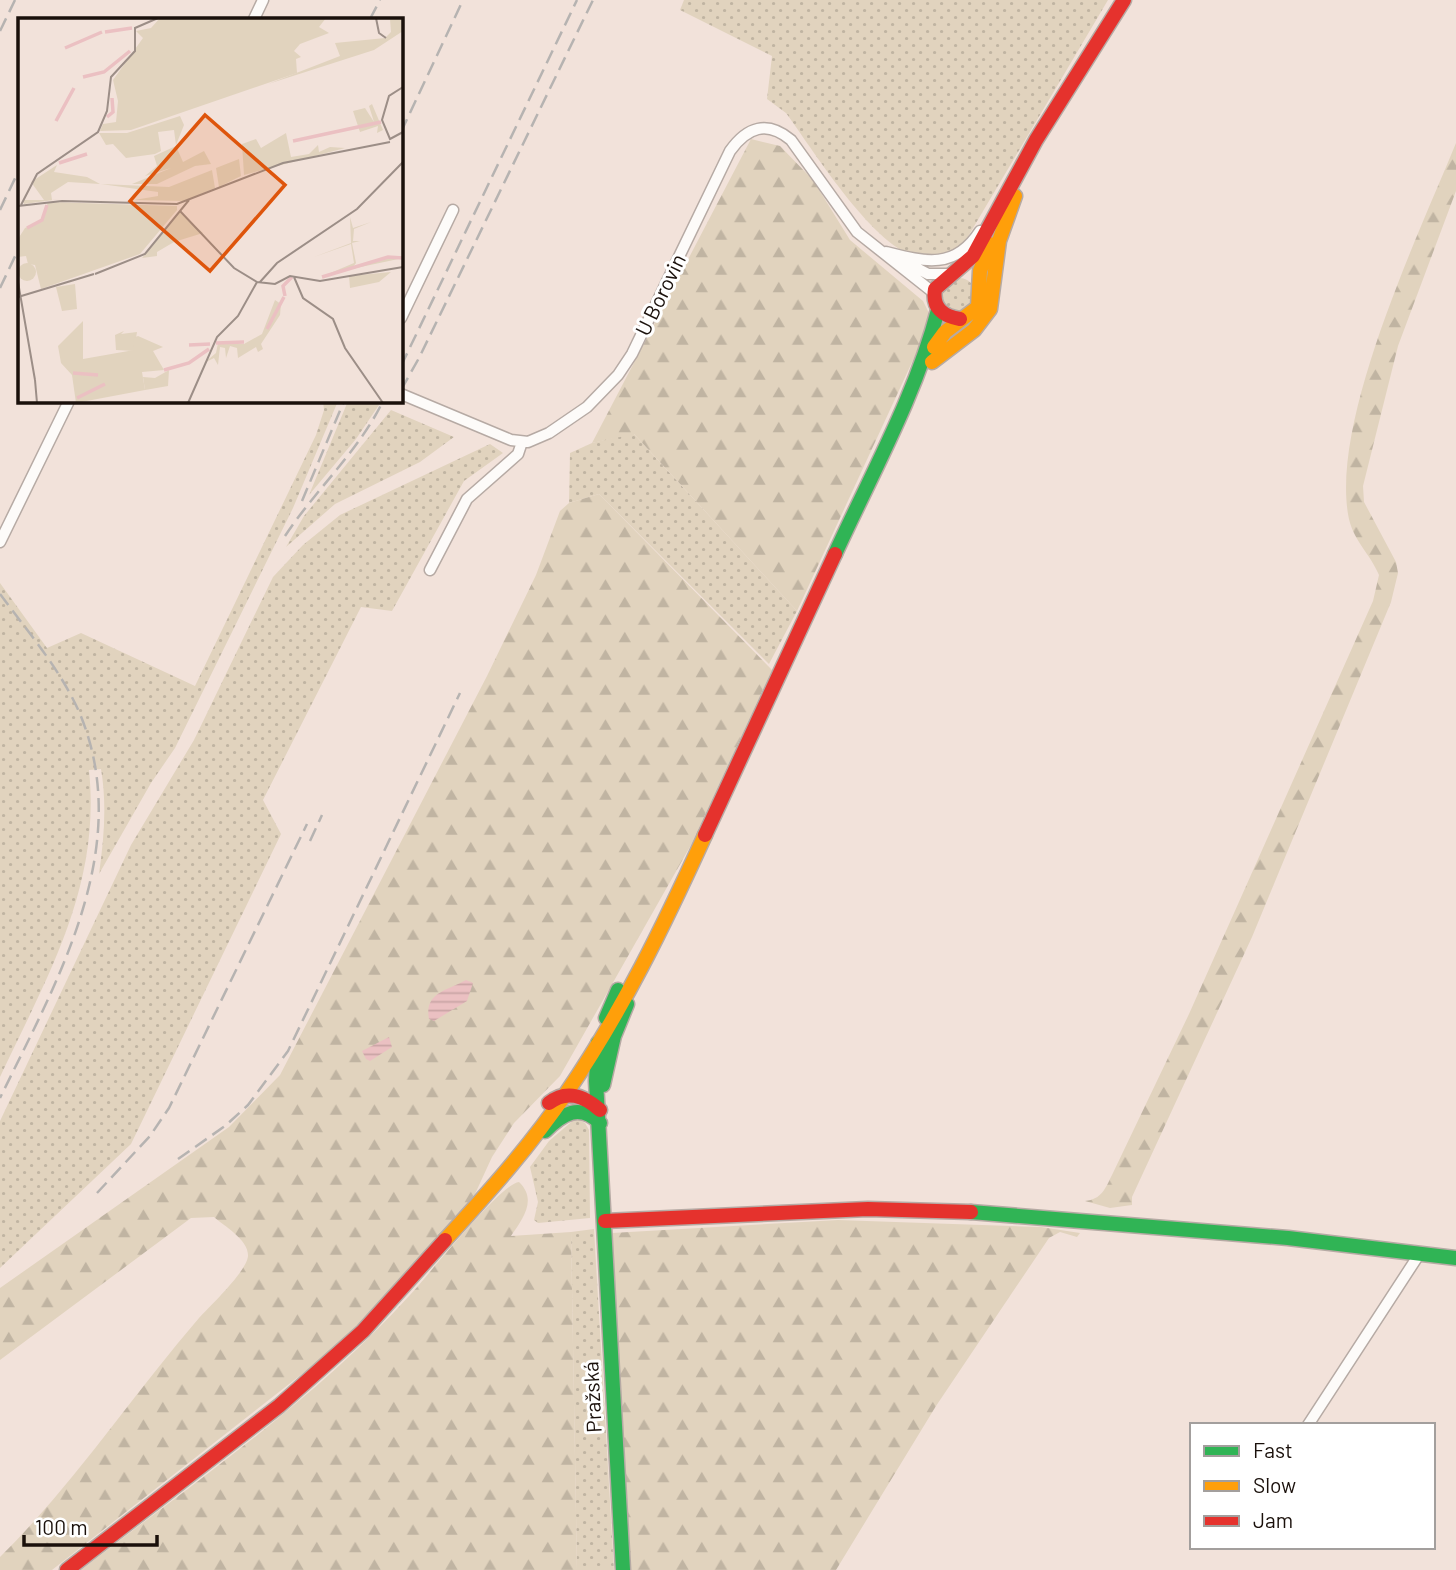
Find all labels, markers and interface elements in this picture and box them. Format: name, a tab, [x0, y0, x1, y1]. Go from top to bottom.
inset map	[18, 18, 402, 402]
street label: U Borovin	[629, 249, 690, 339]
street label: Pražská	[577, 1361, 606, 1433]
legend	[1190, 1423, 1435, 1549]
text: Fast	[1253, 1437, 1293, 1462]
text: Slow	[1253, 1472, 1296, 1497]
scale bar	[24, 1504, 158, 1548]
text: Jam	[1253, 1507, 1293, 1532]
text: 100 m	[35, 1514, 88, 1539]

